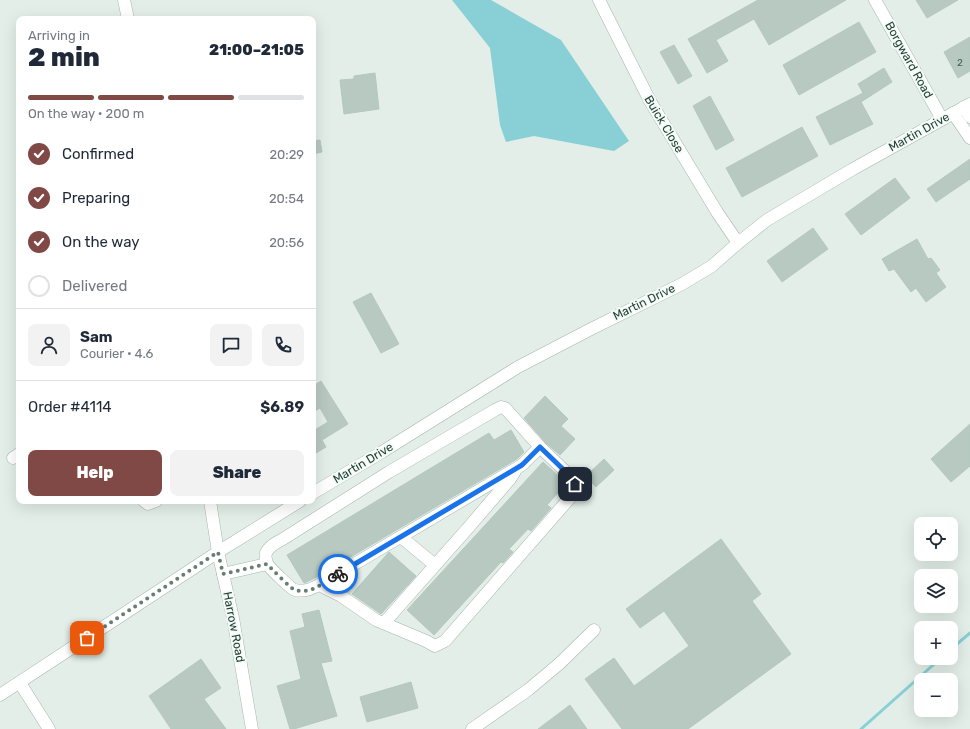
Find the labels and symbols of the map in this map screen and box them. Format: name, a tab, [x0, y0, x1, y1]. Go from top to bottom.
street label: Borgward Road	[882, 19, 936, 101]
house number: 2	[957, 57, 963, 69]
street label: Buick Close	[641, 93, 687, 155]
street label: Martin Drive	[886, 109, 952, 154]
street label: Martin Drive	[611, 281, 678, 323]
street label: Martin Drive	[331, 440, 396, 486]
pin	[558, 467, 592, 501]
courier	[318, 554, 358, 594]
street label: Harrow Road	[220, 590, 248, 664]
pin	[70, 621, 104, 655]

